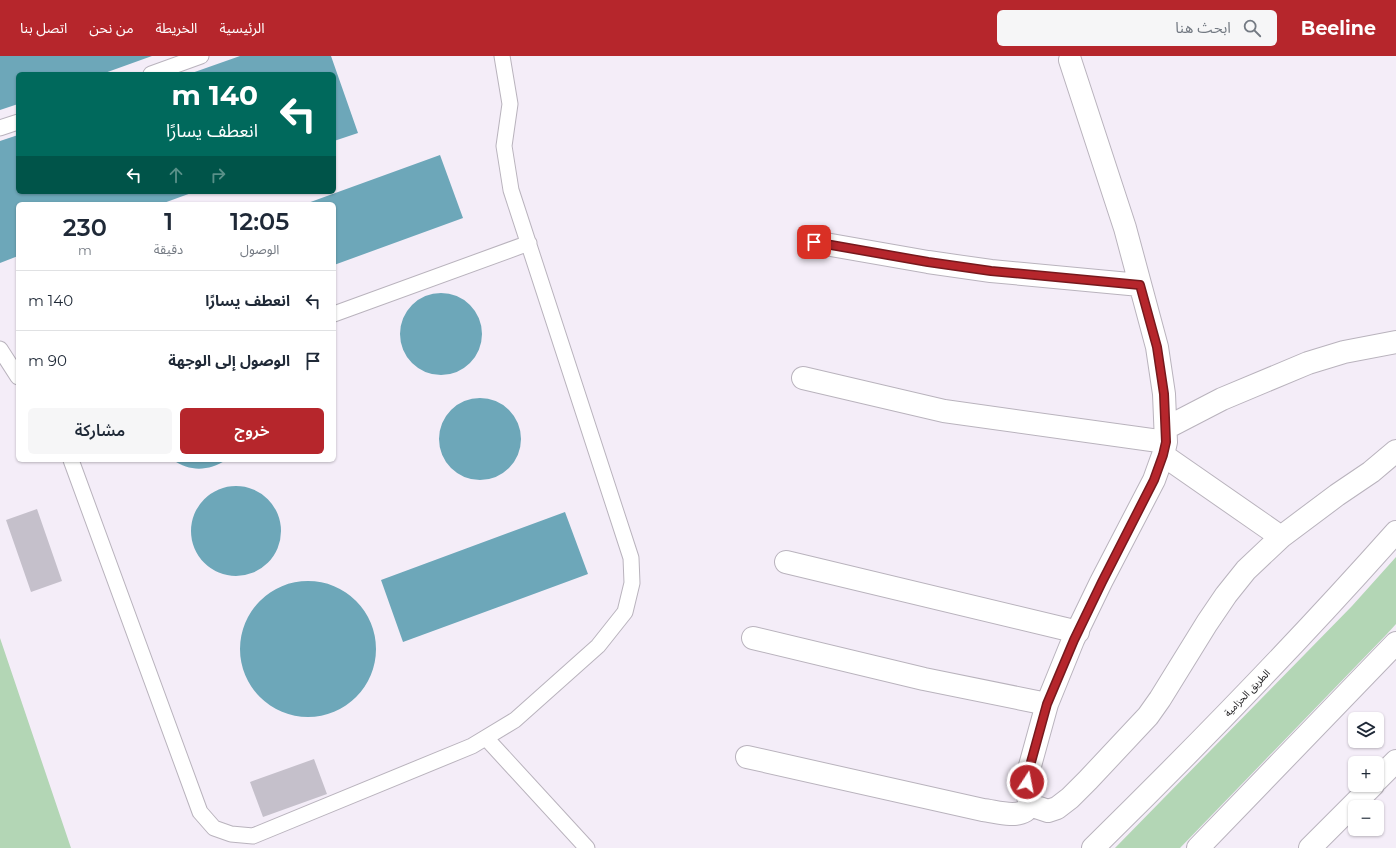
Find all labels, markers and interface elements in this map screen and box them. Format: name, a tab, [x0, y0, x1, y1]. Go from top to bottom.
search box	[997, 10, 1277, 46]
icon: search	[1241, 17, 1263, 39]
text: Beeline	[1301, 17, 1376, 40]
text: ابحث هنا	[1175, 18, 1231, 37]
text: اتصل بنا	[20, 19, 67, 37]
text: من نحن	[89, 19, 134, 37]
text: الخريطة	[156, 19, 197, 37]
text: الرئيسية	[219, 19, 264, 37]
text: 140 m	[171, 78, 258, 112]
icon: left	[272, 88, 324, 140]
text: انعطف يسارًا	[166, 120, 258, 142]
icon: left	[123, 164, 145, 186]
icon: ahead	[165, 164, 187, 186]
icon: right	[207, 164, 229, 186]
text: 1	[164, 207, 173, 236]
text: 12:05	[230, 207, 289, 236]
text: 230	[63, 213, 107, 242]
pin	[797, 225, 831, 259]
icon: arrive	[803, 231, 825, 253]
text: دقيقة	[154, 241, 183, 257]
text: الوصول	[240, 241, 279, 257]
text: m	[78, 242, 92, 258]
icon: left	[302, 290, 324, 312]
text: 140 m	[28, 291, 73, 310]
text: انعطف يسارًا	[205, 291, 290, 310]
icon: arrive	[302, 350, 324, 372]
text: 90 m	[28, 351, 67, 370]
text: الوصول إلى الوجهة	[168, 351, 290, 370]
button: مشاركة	[28, 408, 172, 454]
button: خروج	[180, 408, 324, 454]
street label: الطريق الحزامية	[1221, 667, 1273, 719]
map controls	[1348, 712, 1384, 836]
button: layers	[1348, 712, 1384, 748]
button: +	[1348, 756, 1384, 792]
position arrow	[1006, 761, 1048, 803]
button: −	[1348, 800, 1384, 836]

